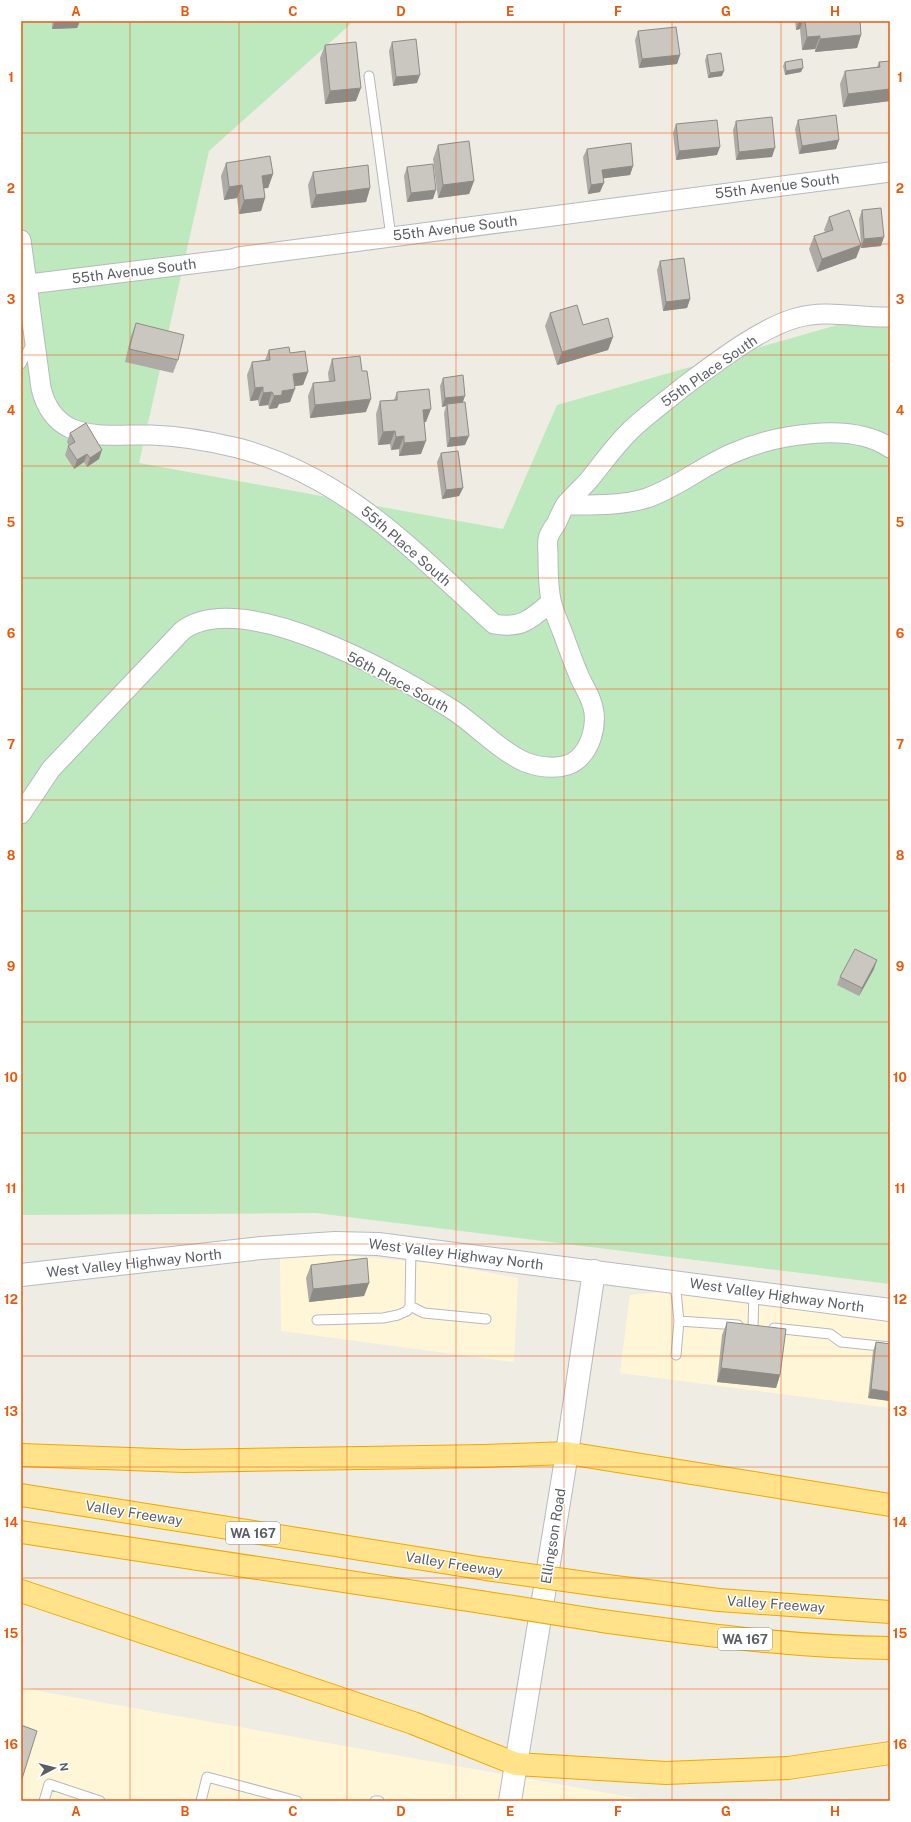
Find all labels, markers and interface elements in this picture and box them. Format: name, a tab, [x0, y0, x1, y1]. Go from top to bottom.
text: A	[71, 4, 81, 19]
text: B	[181, 4, 190, 19]
text: C	[288, 4, 298, 19]
text: D	[396, 4, 406, 19]
text: E	[506, 4, 514, 19]
text: F	[614, 4, 622, 19]
text: G	[721, 4, 731, 19]
text: H	[830, 4, 840, 19]
text: 1	[8, 70, 14, 85]
text: 1	[897, 70, 903, 85]
street label: 55th Avenue South	[714, 170, 840, 202]
text: 2	[7, 181, 15, 196]
text: 2	[896, 181, 904, 196]
street label: 55th Avenue South	[392, 212, 518, 244]
street label: 55th Avenue South	[71, 255, 197, 287]
text: 3	[7, 292, 16, 307]
text: 3	[896, 292, 905, 307]
street label: 55th Place South	[658, 332, 760, 410]
text: 4	[7, 403, 16, 418]
text: 4	[896, 403, 905, 418]
street label: 55th Place South	[358, 503, 454, 589]
text: 5	[7, 515, 16, 530]
text: 5	[896, 515, 905, 530]
text: 6	[7, 626, 16, 641]
text: 6	[896, 626, 905, 641]
street label: 56th Place South	[344, 648, 452, 716]
text: 7	[7, 737, 15, 752]
text: 7	[896, 737, 904, 752]
text: 8	[7, 848, 16, 863]
text: 8	[896, 848, 905, 863]
text: 9	[7, 959, 15, 974]
text: 9	[896, 959, 904, 974]
text: 10	[4, 1070, 18, 1085]
text: 10	[893, 1070, 907, 1085]
text: 11	[5, 1181, 17, 1196]
text: 11	[894, 1181, 906, 1196]
street label: West Valley Highway North	[368, 1235, 544, 1273]
street label: West Valley Highway North	[46, 1246, 222, 1280]
street label: West Valley Highway North	[689, 1275, 865, 1315]
text: 12	[4, 1292, 18, 1307]
text: 12	[893, 1292, 907, 1307]
text: 13	[4, 1404, 18, 1419]
text: 13	[893, 1404, 907, 1419]
street label: Ellingson Road	[538, 1487, 568, 1585]
street label: Valley Freeway	[84, 1497, 184, 1529]
text: 14	[4, 1515, 19, 1530]
text: 14	[893, 1515, 908, 1530]
road number: WA 167	[226, 1522, 280, 1544]
street label: Valley Freeway	[404, 1548, 504, 1580]
street label: Valley Freeway	[726, 1593, 826, 1615]
text: 15	[4, 1626, 18, 1641]
text: 15	[893, 1626, 907, 1641]
road number: WA 167	[718, 1628, 772, 1650]
text: 16	[4, 1737, 18, 1752]
text: 16	[893, 1737, 907, 1752]
north arrow	[34, 1748, 74, 1788]
text: N	[57, 1762, 70, 1772]
text: A	[71, 1804, 81, 1819]
text: B	[181, 1804, 190, 1819]
text: C	[288, 1804, 298, 1819]
text: D	[396, 1804, 406, 1819]
text: E	[506, 1804, 514, 1819]
text: F	[614, 1804, 622, 1819]
text: G	[721, 1804, 731, 1819]
text: H	[830, 1804, 840, 1819]

